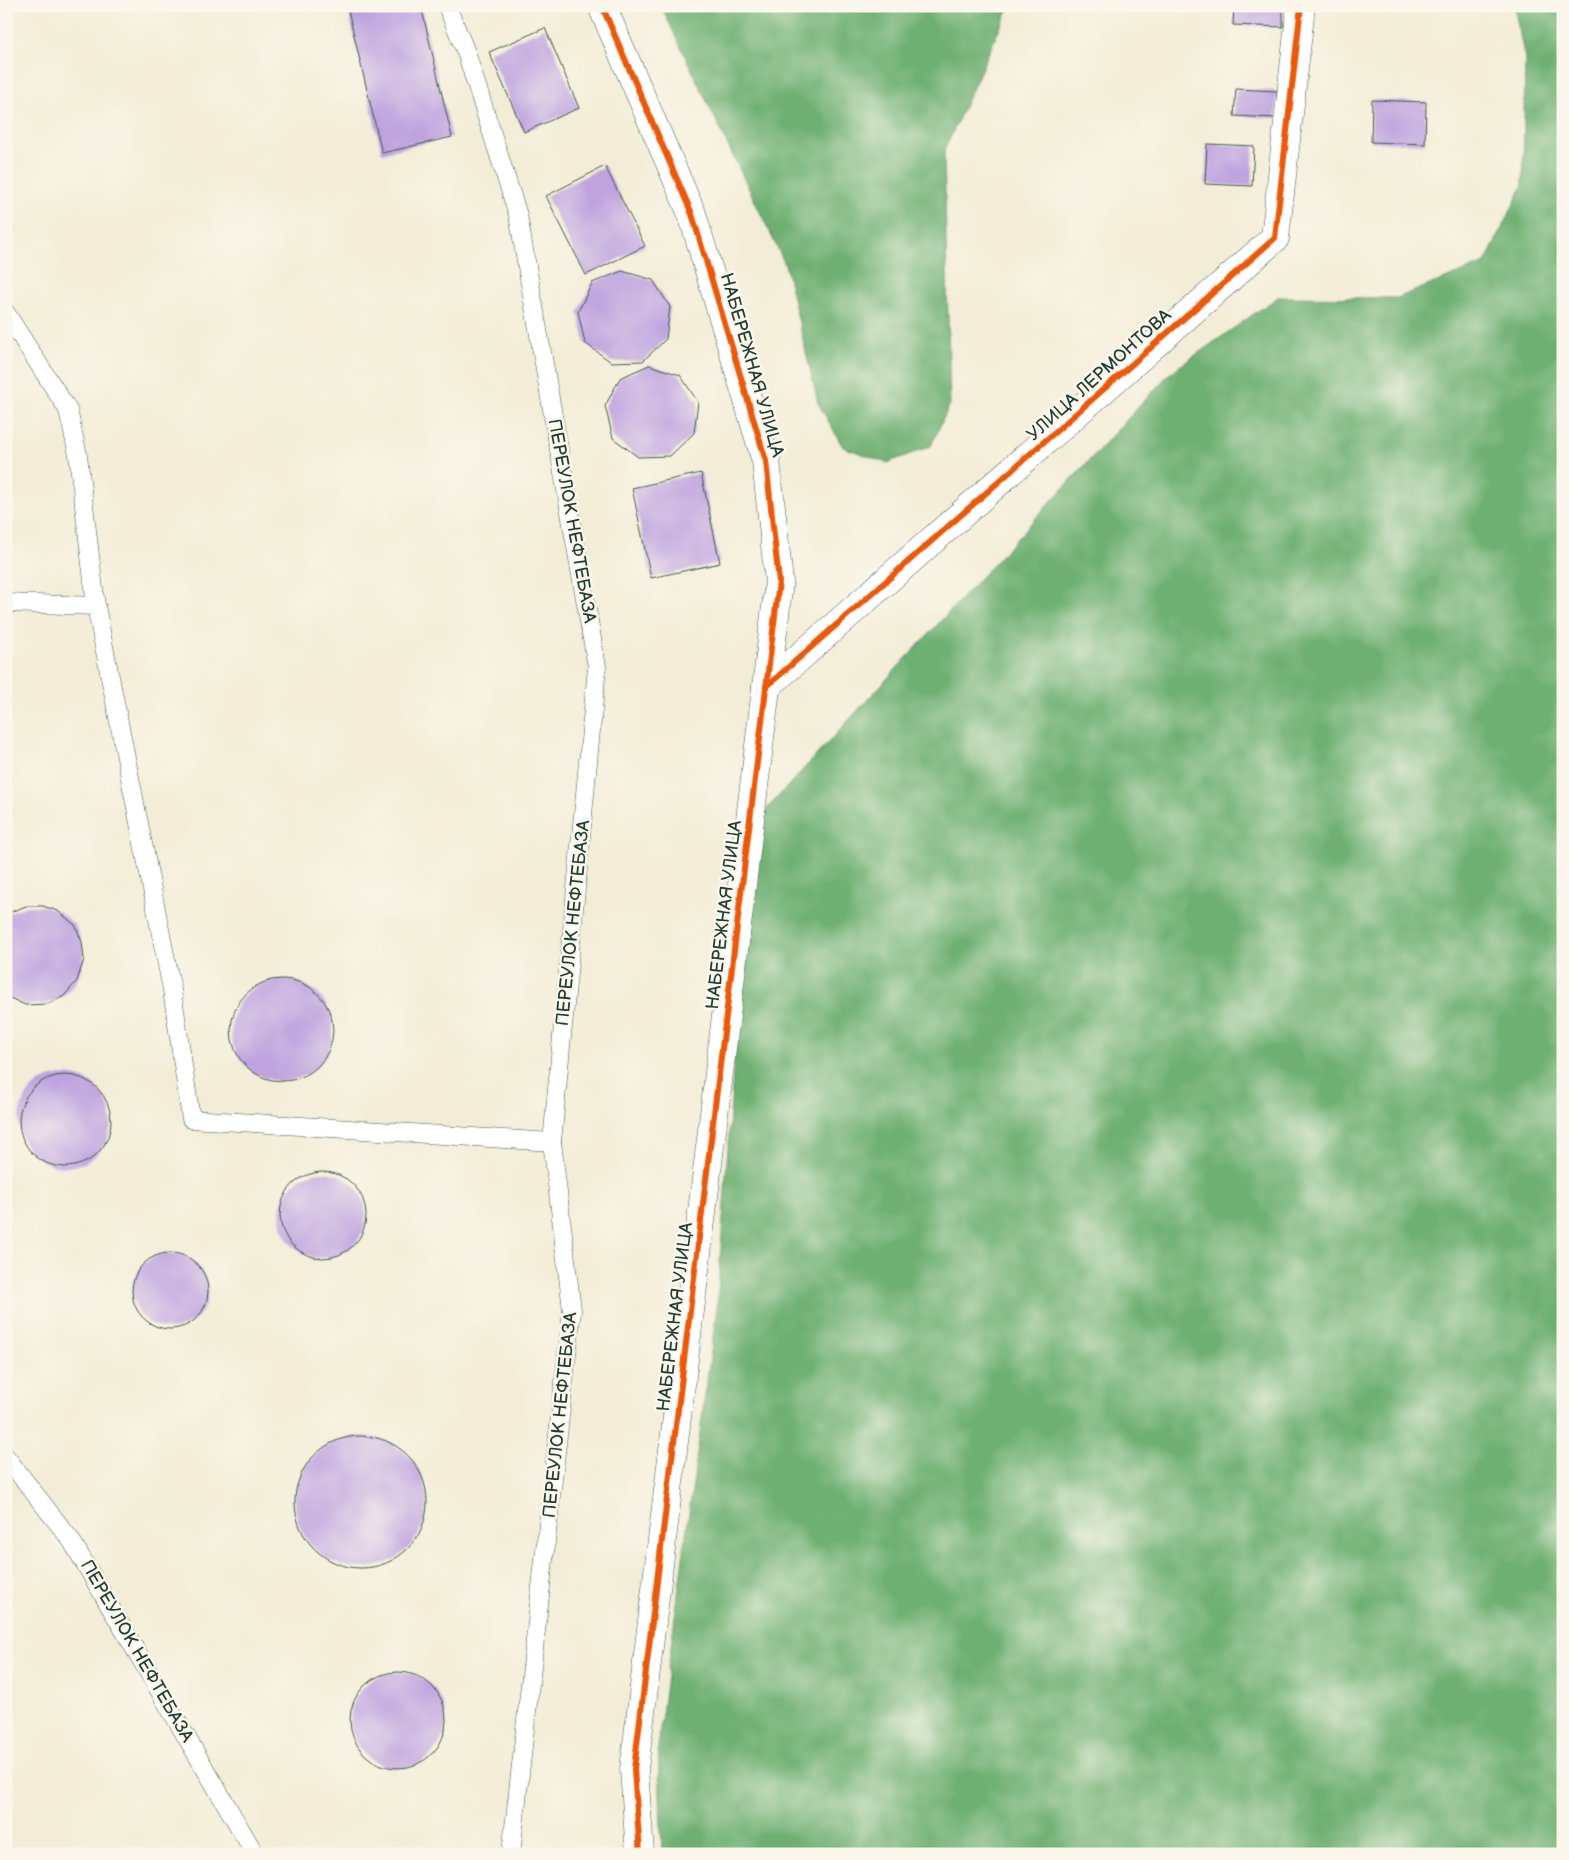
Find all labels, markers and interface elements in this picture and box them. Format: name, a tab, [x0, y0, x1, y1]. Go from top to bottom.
street label: НАБЕРЕЖНАЯ УЛИЦА	[716, 271, 788, 459]
street label: УЛИЦА ЛЕРМОНТОВА	[1023, 305, 1175, 445]
street label: ПЕРЕУЛОК НЕФТЕБАЗА	[544, 417, 600, 625]
street label: ПЕРЕУЛОК НЕФТЕБАЗА	[552, 819, 594, 1027]
street label: НАБЕРЕЖНАЯ УЛИЦА	[702, 819, 746, 1011]
street label: НАБЕРЕЖНАЯ УЛИЦА	[653, 1221, 697, 1413]
street label: ПЕРЕУЛОК НЕФТЕБАЗА	[539, 1311, 581, 1519]
street label: ПЕРЕУЛОК НЕФТЕБАЗА	[76, 1556, 198, 1746]

